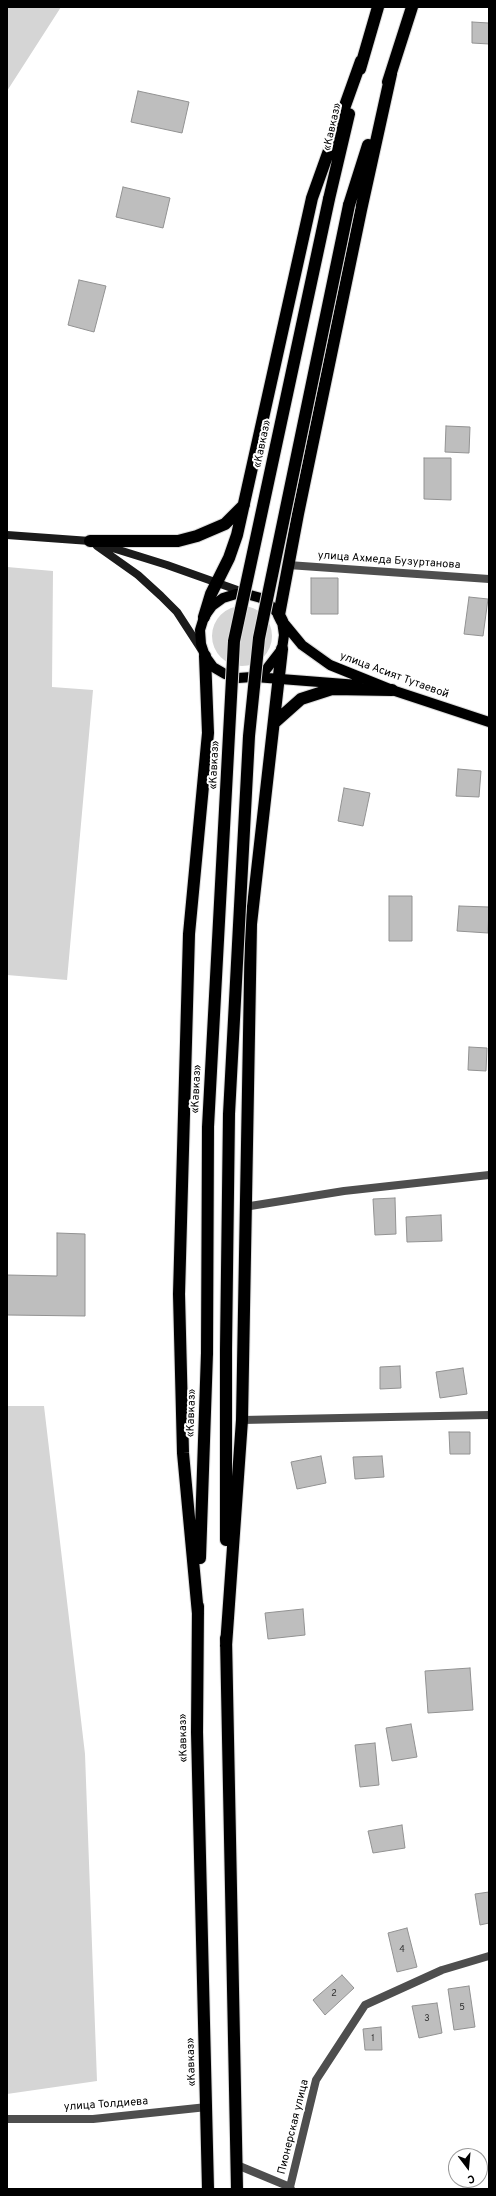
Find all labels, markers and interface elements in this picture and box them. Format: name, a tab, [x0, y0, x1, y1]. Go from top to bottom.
street label: «Кавказ»	[321, 102, 345, 152]
street label: «Кавказ»	[251, 419, 275, 469]
street label: улица Ахмеда Бузуртанова	[317, 549, 461, 573]
street label: улица Асият Тутаевой	[338, 650, 450, 702]
street label: «Кавказ»	[207, 740, 223, 790]
street label: «Кавказ»	[189, 1064, 205, 1114]
street label: «Кавказ»	[185, 1388, 199, 1438]
street label: «Кавказ»	[177, 1714, 191, 1762]
house number: 4	[399, 1945, 405, 1955]
house number: 2	[331, 1989, 337, 1999]
house number: 5	[459, 2003, 465, 2013]
house number: 3	[424, 2014, 430, 2024]
house number: 1	[371, 2034, 375, 2044]
street label: «Кавказ»	[185, 2037, 199, 2087]
street label: Пионерская улица	[276, 2078, 312, 2176]
street label: улица Толдиева	[63, 2095, 149, 2115]
north arrow	[448, 2148, 488, 2188]
text: С	[466, 2171, 476, 2186]

